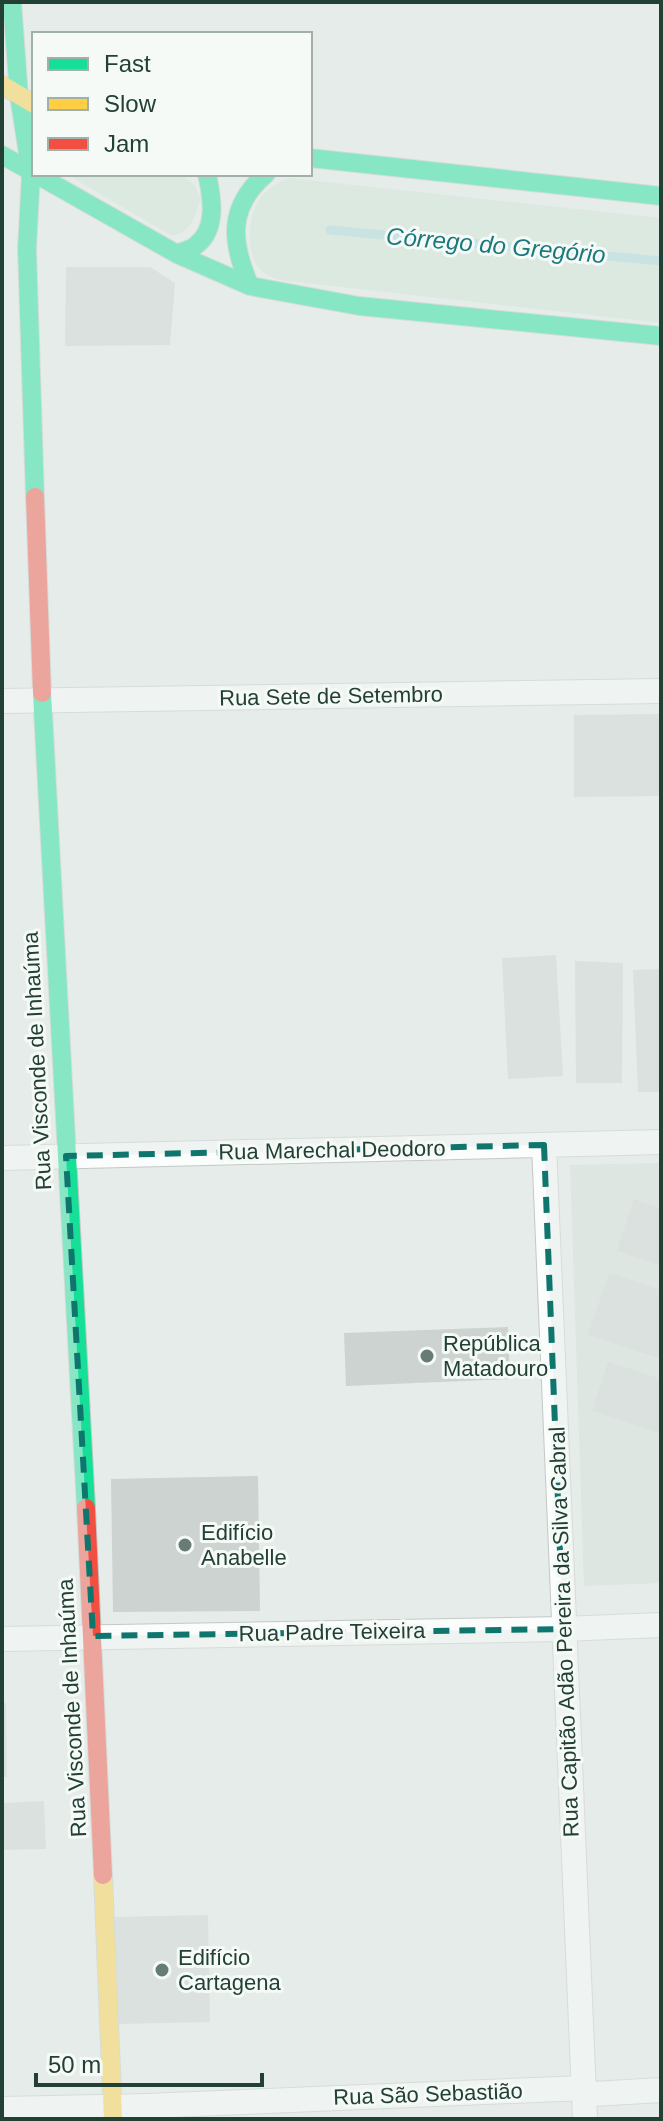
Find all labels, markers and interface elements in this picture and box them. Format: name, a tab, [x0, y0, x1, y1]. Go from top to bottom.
legend	[32, 32, 312, 176]
text: Fast	[104, 50, 151, 77]
text: Slow	[104, 90, 157, 117]
text: Jam	[104, 130, 149, 157]
water label: Córrego do Gregório	[385, 222, 607, 268]
street label: Rua Sete de Setembro	[219, 682, 443, 710]
street label: Rua Visconde de Inhaúma	[18, 930, 56, 1191]
street label: Rua Marechal Deodoro	[218, 1136, 446, 1164]
place label: República Matadouro	[443, 1331, 548, 1381]
marker: República Matadouro	[418, 1347, 436, 1365]
street label: Rua Capitão Adão Pereira da Silva Cabral	[544, 1426, 584, 1838]
place label: Edifício Anabelle	[201, 1520, 287, 1570]
marker: Edifício Anabelle	[176, 1536, 194, 1554]
street label: Rua Visconde de Inhaúma	[53, 1577, 91, 1838]
street label: Rua Padre Teixeira	[238, 1618, 426, 1646]
place label: Edifício Cartagena	[178, 1945, 282, 1995]
marker: Edifício Cartagena	[153, 1961, 171, 1979]
scale bar	[36, 2037, 262, 2087]
text: 50 m	[48, 2051, 101, 2078]
street label: Rua São Sebastião	[333, 2078, 523, 2110]

